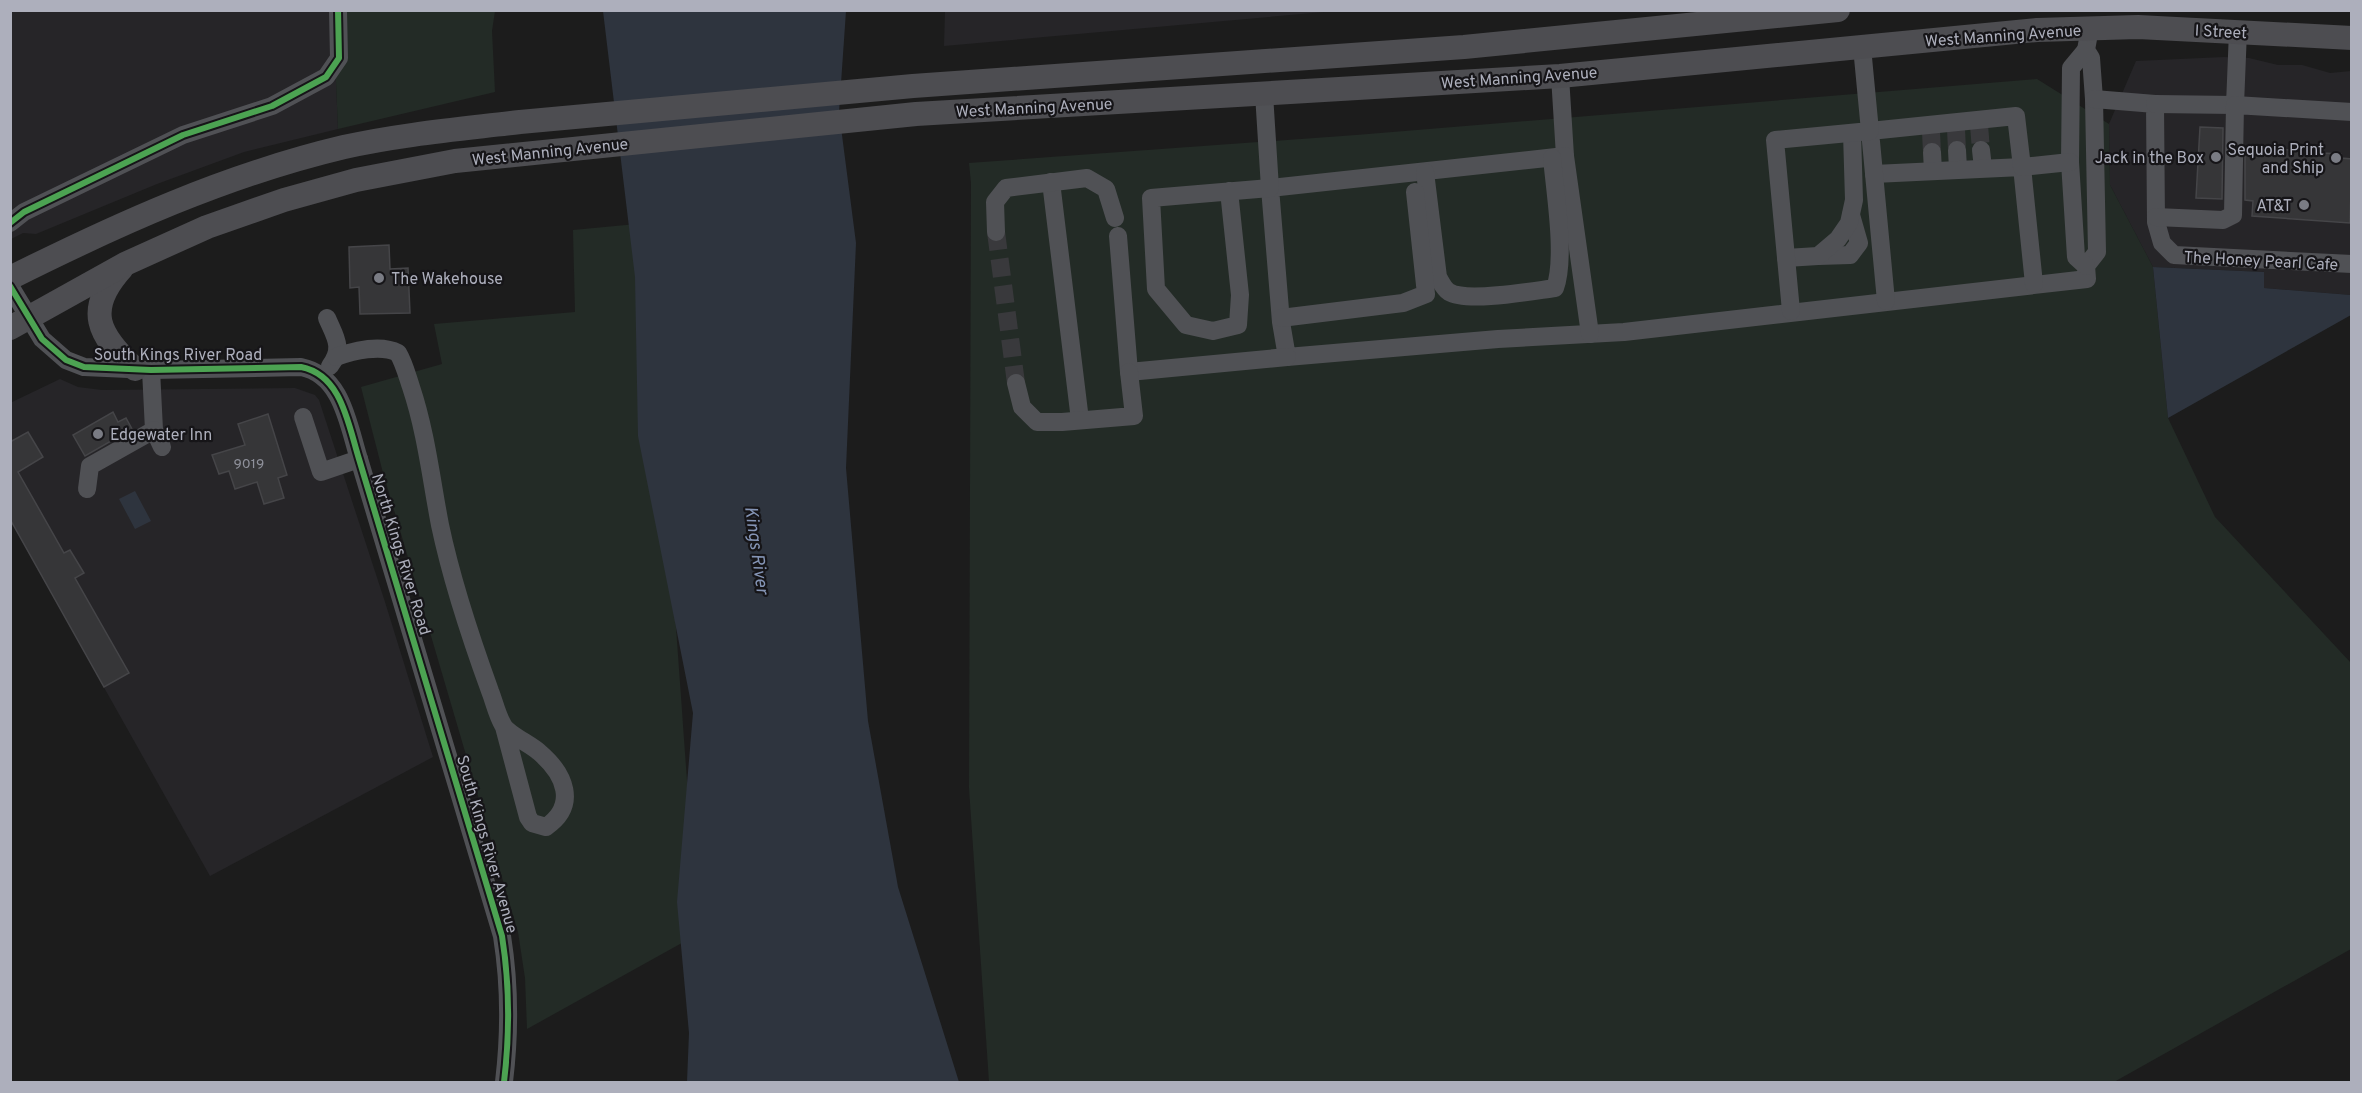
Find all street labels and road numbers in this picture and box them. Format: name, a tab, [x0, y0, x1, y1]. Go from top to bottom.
street label: West Manning Avenue	[1924, 22, 2082, 52]
street label: I Street	[2194, 22, 2248, 44]
street label: West Manning Avenue	[1440, 64, 1598, 94]
street label: West Manning Avenue	[955, 95, 1113, 123]
street label: West Manning Avenue	[471, 135, 629, 171]
street label: The Honey Pearl Cafe	[2183, 248, 2339, 276]
street label: South Kings River Road	[94, 346, 262, 366]
street label: North Kings River Road	[366, 471, 434, 638]
street label: South Kings River Avenue	[451, 753, 521, 936]

